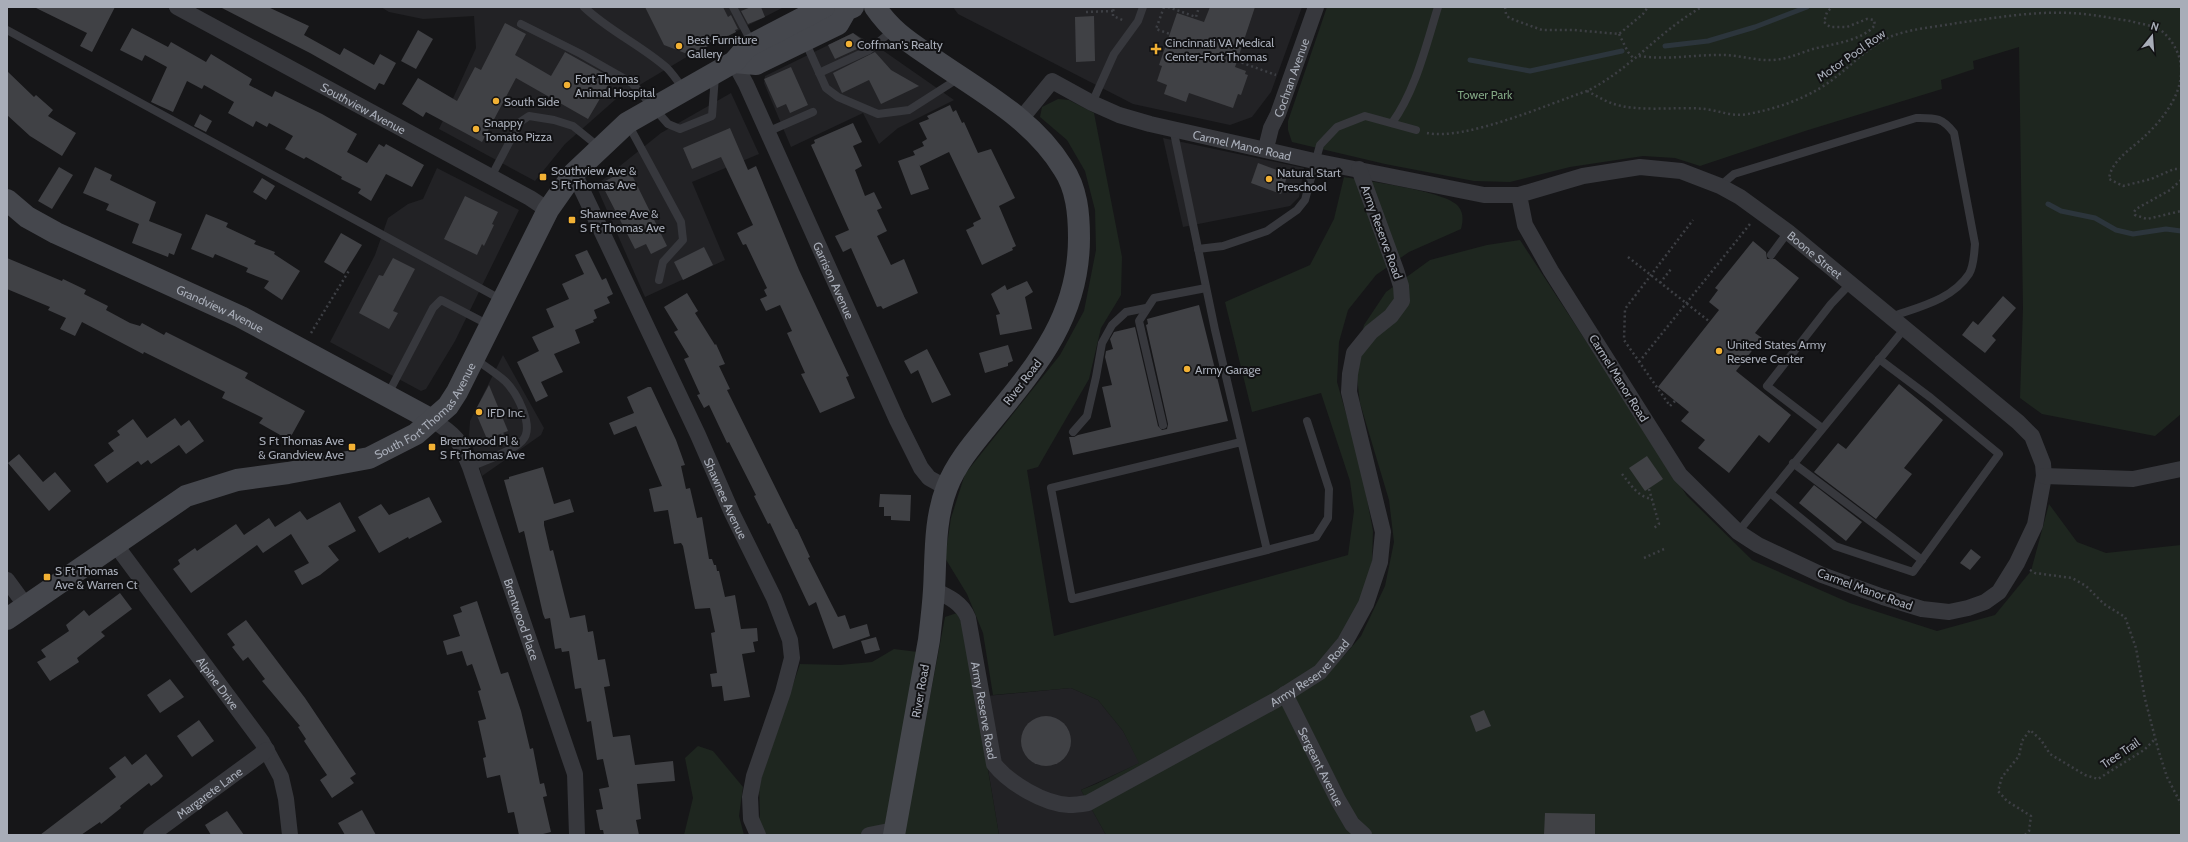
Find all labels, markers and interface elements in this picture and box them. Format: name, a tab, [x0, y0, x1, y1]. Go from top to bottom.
north arrow	[2132, 16, 2172, 56]
text: N	[2149, 19, 2161, 34]
street label: Motor Pool Row	[1814, 25, 1889, 84]
place label: Best Furniture Gallery	[687, 32, 757, 61]
place label: Cincinnati VA Medical Center-Fort Thomas	[1165, 35, 1274, 64]
street label: Cochran Avenue	[1270, 36, 1312, 119]
place label: Coffman's Realty	[857, 37, 943, 52]
marker: Coffman's Realty	[844, 39, 854, 49]
marker: Best Furniture Gallery	[674, 41, 684, 51]
marker: Cincinnati VA Medical Center-Fort Thomas	[1150, 43, 1162, 55]
place label: Fort Thomas Animal Hospital	[575, 71, 655, 100]
street label: Southview Avenue	[318, 79, 409, 137]
marker: Fort Thomas Animal Hospital	[562, 80, 572, 90]
park label: Tower Park	[1458, 87, 1513, 102]
place label: South Side	[504, 94, 559, 109]
marker: South Side	[491, 96, 501, 106]
place label: Snappy Tomato Pizza	[484, 115, 552, 144]
marker: Snappy Tomato Pizza	[471, 124, 481, 134]
street label: Carmel Manor Road	[1191, 126, 1293, 163]
place label: Southview Ave & S Ft Thomas Ave	[551, 163, 637, 192]
place label: Natural Start Preschool	[1277, 165, 1341, 194]
marker: Southview Ave & S Ft Thomas Ave	[538, 172, 548, 182]
marker: Natural Start Preschool	[1264, 174, 1274, 184]
street label: Army Reserve Road	[1358, 183, 1406, 281]
place label: Shawnee Ave & S Ft Thomas Ave	[580, 206, 665, 235]
marker: Shawnee Ave & S Ft Thomas Ave	[567, 215, 577, 225]
street label: Boone Street	[1785, 227, 1846, 282]
street label: Garrison Avenue	[810, 239, 858, 321]
street label: Grandview Avenue	[174, 281, 267, 335]
street label: Carmel Manor Road	[1586, 331, 1652, 425]
place label: United States Army Reserve Center	[1727, 337, 1826, 366]
marker: United States Army Reserve Center	[1714, 346, 1724, 356]
street label: River Road	[999, 356, 1045, 408]
street label: South Fort Thomas Avenue	[372, 360, 478, 462]
place label: Army Garage	[1195, 362, 1261, 377]
marker: Army Garage	[1182, 364, 1192, 374]
place label: IFD Inc.	[487, 405, 525, 420]
marker: IFD Inc.	[474, 407, 484, 417]
place label: S Ft Thomas Ave & Grandview Ave	[258, 433, 344, 462]
place label: Brentwood Pl & S Ft Thomas Ave	[440, 433, 525, 462]
marker: S Ft Thomas Ave & Grandview Ave	[347, 442, 357, 452]
marker: Brentwood Pl & S Ft Thomas Ave	[427, 442, 437, 452]
street label: Shawnee Avenue	[701, 455, 751, 541]
place label: S Ft Thomas Ave & Warren Ct	[55, 563, 138, 592]
street label: Carmel Manor Road	[1815, 565, 1915, 613]
marker: S Ft Thomas Ave & Warren Ct	[42, 572, 52, 582]
street label: Brentwood Place	[501, 576, 543, 662]
street label: Army Reserve Road	[1267, 636, 1352, 709]
street label: Alpine Drive	[194, 654, 243, 712]
street label: Army Reserve Road	[968, 660, 1001, 760]
street label: River Road	[908, 663, 932, 719]
street label: Sergeant Avenue	[1295, 725, 1347, 809]
street label: Tree Trail	[2098, 734, 2143, 772]
street label: Margarete Lane	[173, 763, 245, 822]

